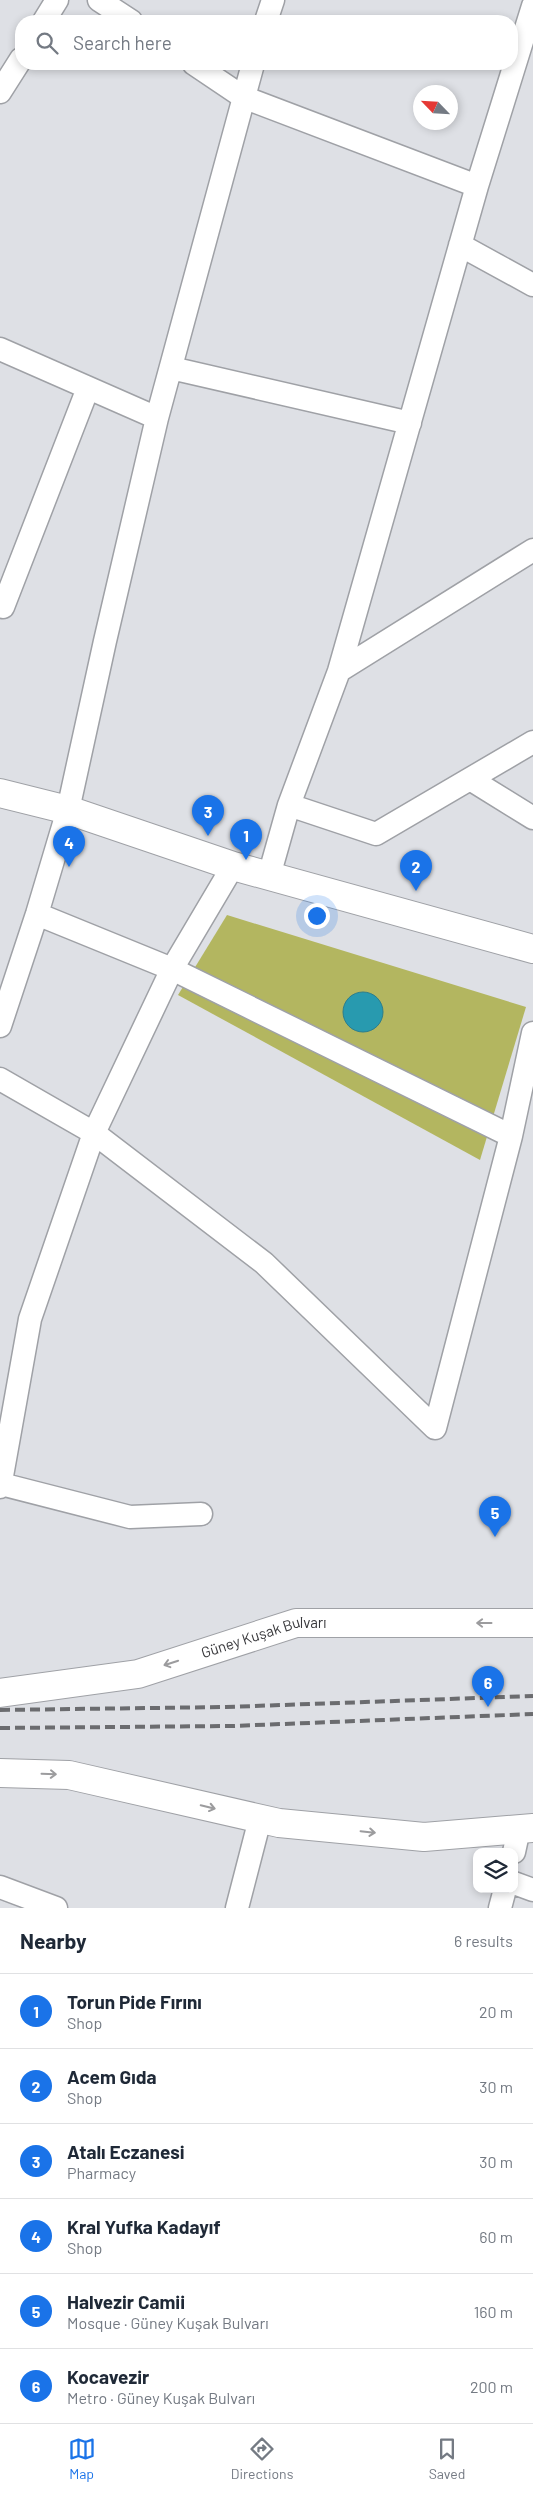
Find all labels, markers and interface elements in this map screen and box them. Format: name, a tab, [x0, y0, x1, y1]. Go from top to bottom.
search box	[15, 15, 518, 70]
icon: search	[33, 29, 61, 57]
text: Search here	[73, 31, 172, 54]
north arrow	[413, 85, 458, 130]
pin: 3	[192, 795, 224, 836]
pin: 1	[230, 819, 262, 860]
pin: 4	[53, 826, 85, 867]
pin: 2	[400, 850, 432, 891]
your location	[304, 903, 330, 929]
pin: 5	[479, 1496, 511, 1537]
street label: Güney Kuşak Bulvarı	[199, 1612, 327, 1661]
one-way arrow	[477, 1618, 493, 1628]
one-way arrow	[163, 1659, 179, 1668]
pin: 6	[472, 1666, 504, 1707]
one-way arrow	[40, 1769, 56, 1779]
one-way arrow	[199, 1803, 215, 1812]
one-way arrow	[360, 1827, 376, 1837]
map controls	[473, 1848, 518, 1893]
button: layers	[473, 1848, 518, 1893]
text: Nearby	[20, 1928, 86, 1953]
text: 6 results	[454, 1931, 513, 1950]
text: Torun Pide Fırını	[67, 1990, 202, 2013]
text: 1	[33, 2002, 39, 2021]
text: 20 m	[479, 2002, 513, 2021]
text: Shop	[67, 2013, 102, 2032]
text: Acem Gıda	[67, 2065, 156, 2088]
text: 2	[32, 2077, 40, 2096]
text: 30 m	[479, 2077, 513, 2096]
text: Shop	[67, 2088, 102, 2107]
text: Atalı Eczanesi	[67, 2140, 185, 2163]
text: 3	[32, 2152, 40, 2171]
text: 30 m	[479, 2152, 513, 2171]
text: Pharmacy	[67, 2163, 136, 2182]
text: Kral Yufka Kadayıf	[67, 2215, 221, 2238]
text: 4	[31, 2227, 41, 2246]
text: 60 m	[479, 2227, 513, 2246]
text: Shop	[67, 2238, 102, 2257]
text: Halvezir Camii	[67, 2290, 185, 2313]
text: 5	[32, 2302, 40, 2321]
text: 160 m	[474, 2302, 513, 2321]
text: Mosque · Güney Kuşak Bulvarı	[67, 2313, 269, 2332]
text: Kocavezir	[67, 2365, 149, 2388]
text: 6	[32, 2377, 40, 2396]
text: 200 m	[470, 2377, 513, 2396]
text: Metro · Güney Kuşak Bulvarı	[67, 2388, 255, 2407]
tab: Map	[68, 2435, 96, 2482]
tab: Directions	[231, 2435, 293, 2482]
tab: Saved	[429, 2435, 465, 2482]

